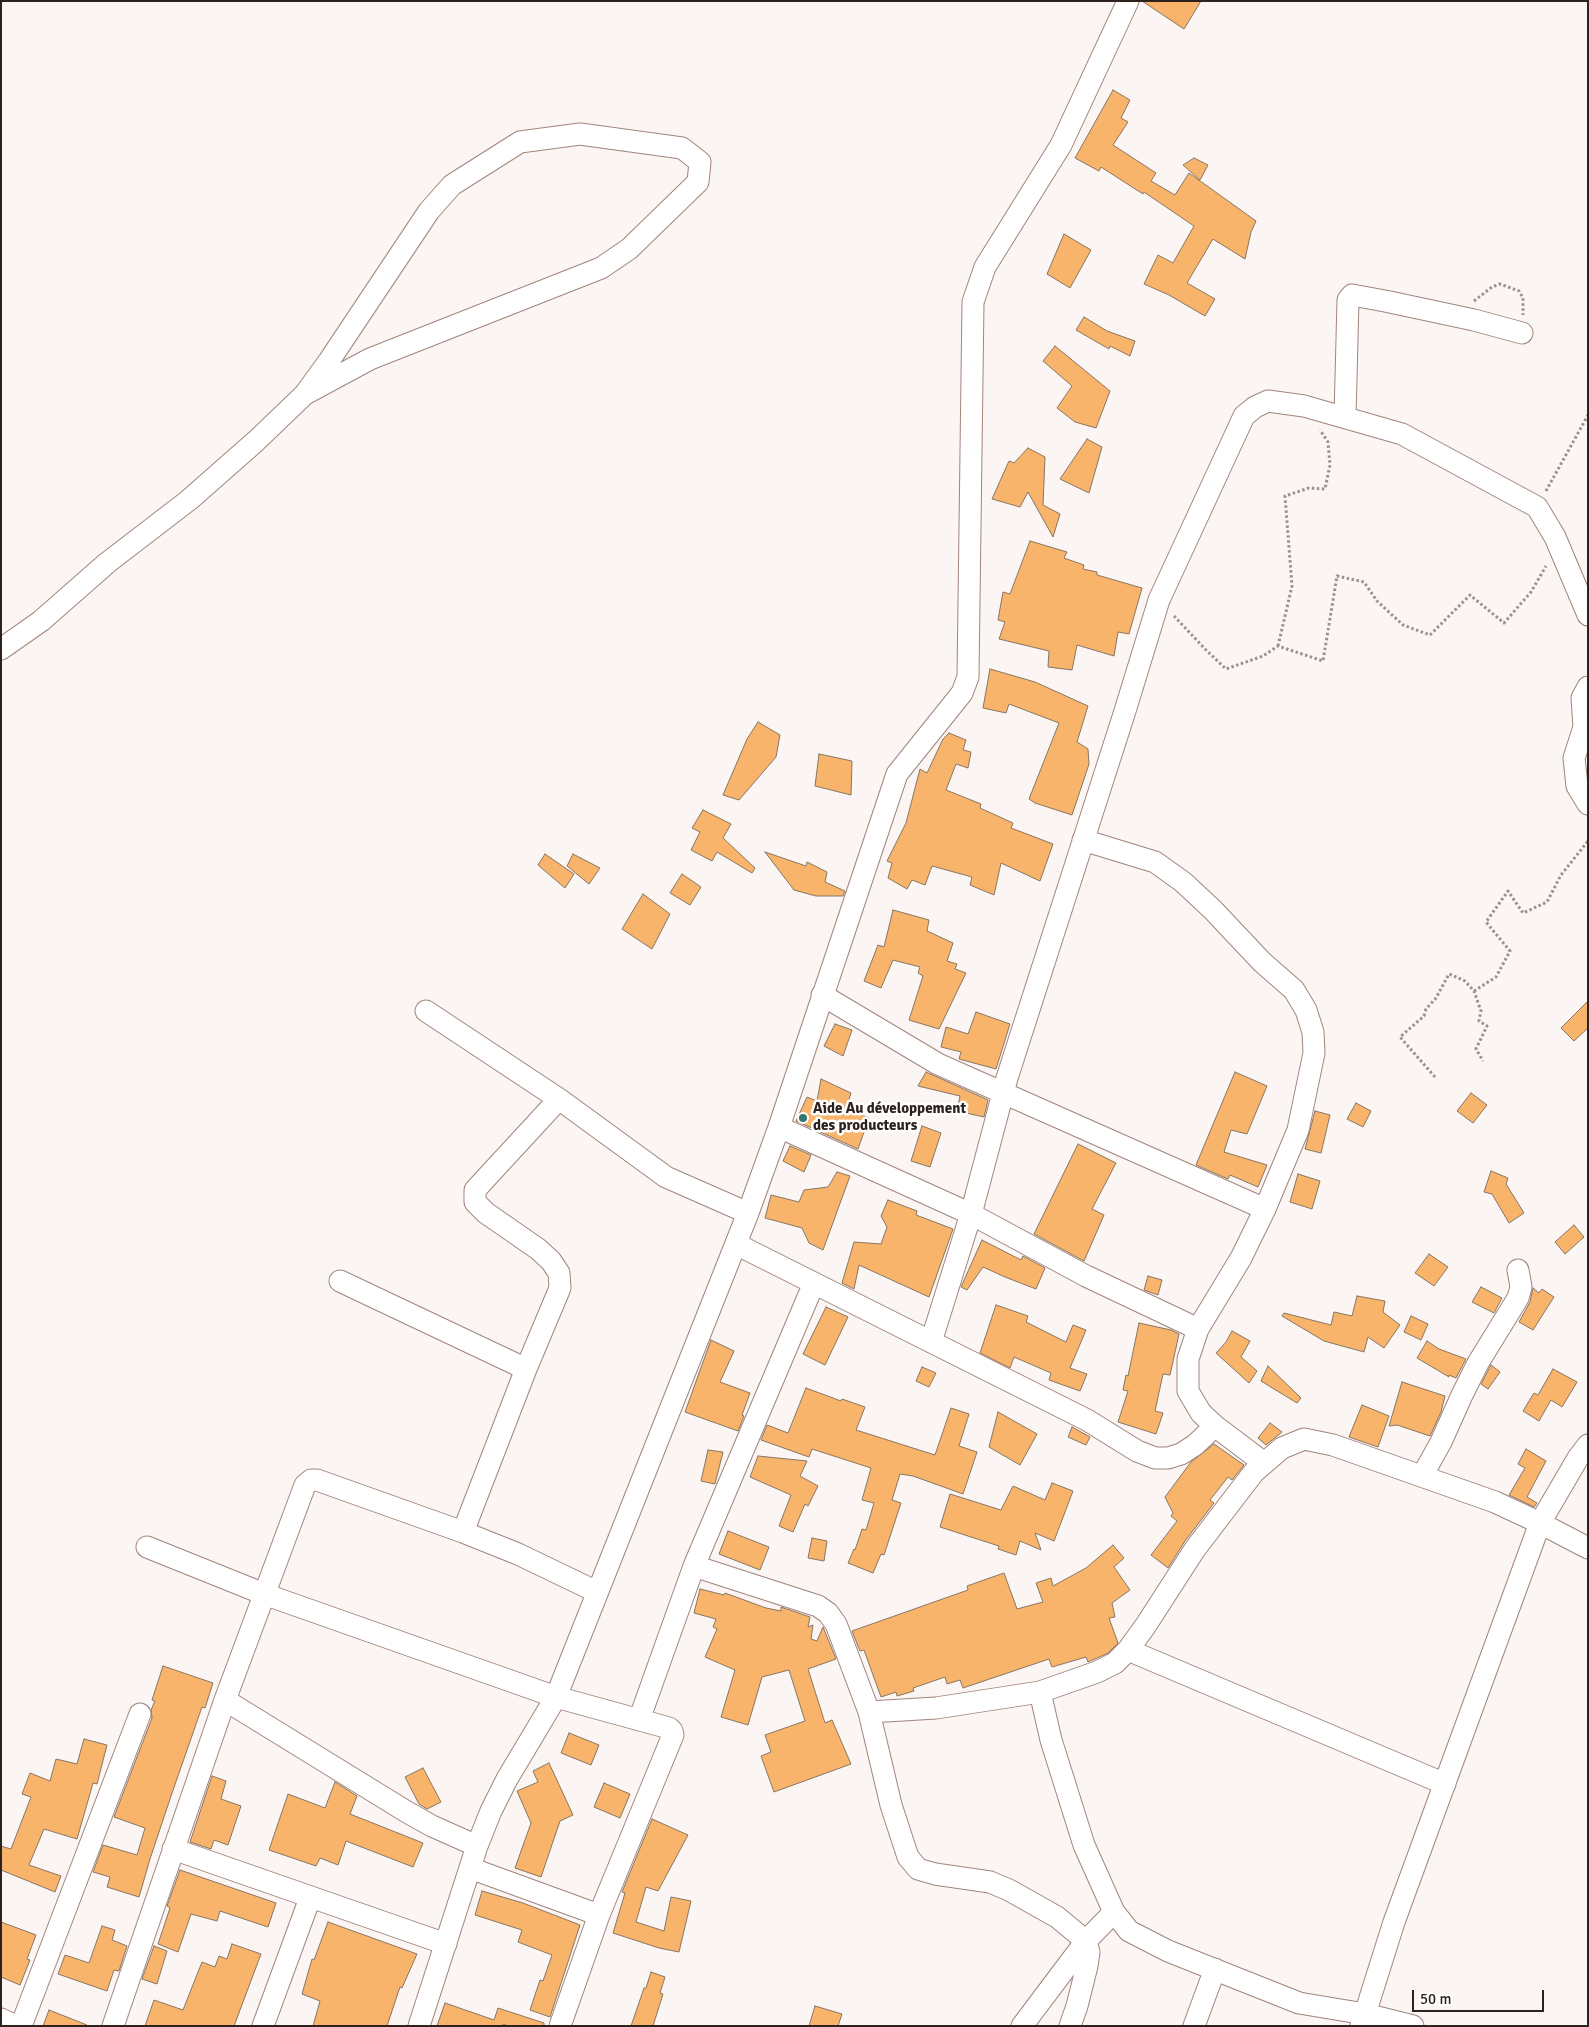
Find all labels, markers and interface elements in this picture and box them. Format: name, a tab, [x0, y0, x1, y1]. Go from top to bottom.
place label: Aide Au développement des producteurs	[813, 1100, 966, 1135]
marker: Aide Au développement des producteurs	[797, 1112, 809, 1124]
scale bar	[1414, 1980, 1546, 2012]
text: 50 m	[1420, 1990, 1451, 2008]

